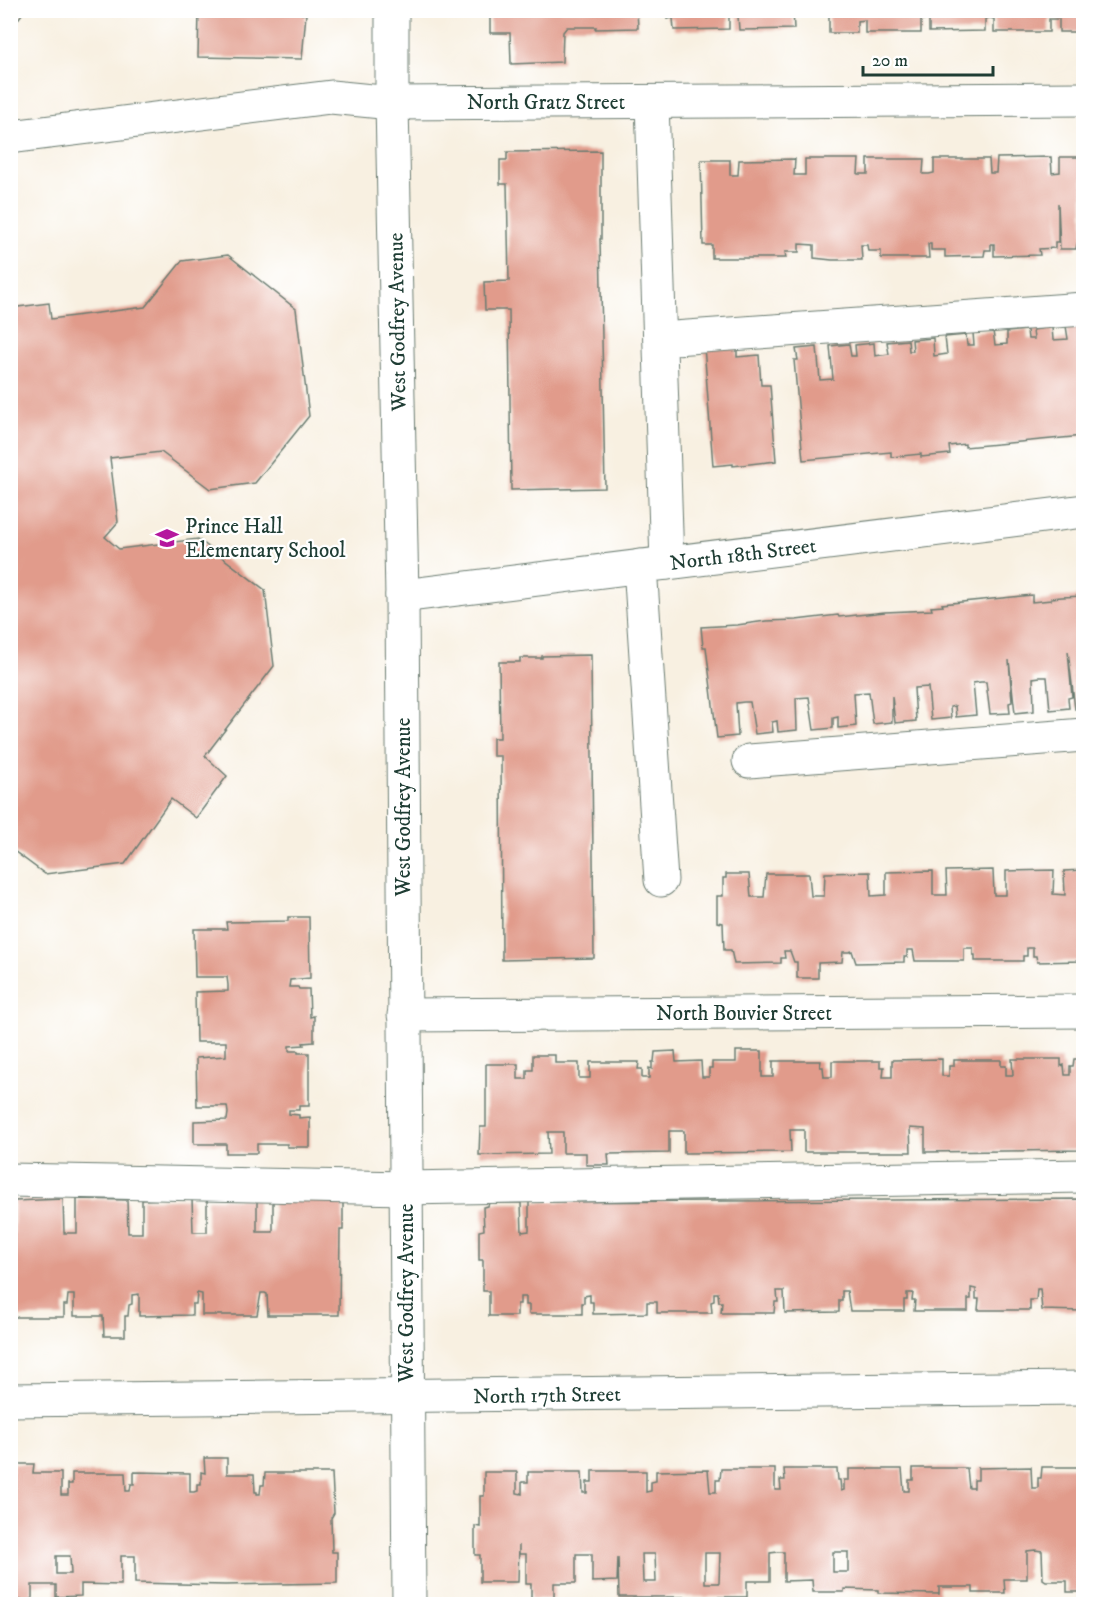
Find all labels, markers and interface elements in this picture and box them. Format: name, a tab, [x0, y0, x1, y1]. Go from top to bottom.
scale bar	[863, 39, 994, 77]
text: 20 m	[872, 50, 908, 72]
street label: North Gratz Street	[467, 90, 625, 116]
street label: West Godfrey Avenue	[383, 232, 413, 413]
place label: Prince Hall Elementary School	[185, 514, 346, 564]
school or university icon: Prince Hall Elementary School	[154, 525, 180, 551]
street label: North 18th Street	[669, 533, 818, 577]
street label: West Godfrey Avenue	[391, 717, 417, 897]
street label: North Bouvier Street	[656, 1001, 832, 1027]
street label: West Godfrey Avenue	[394, 1203, 420, 1383]
street label: North 17th Street	[473, 1382, 621, 1410]

